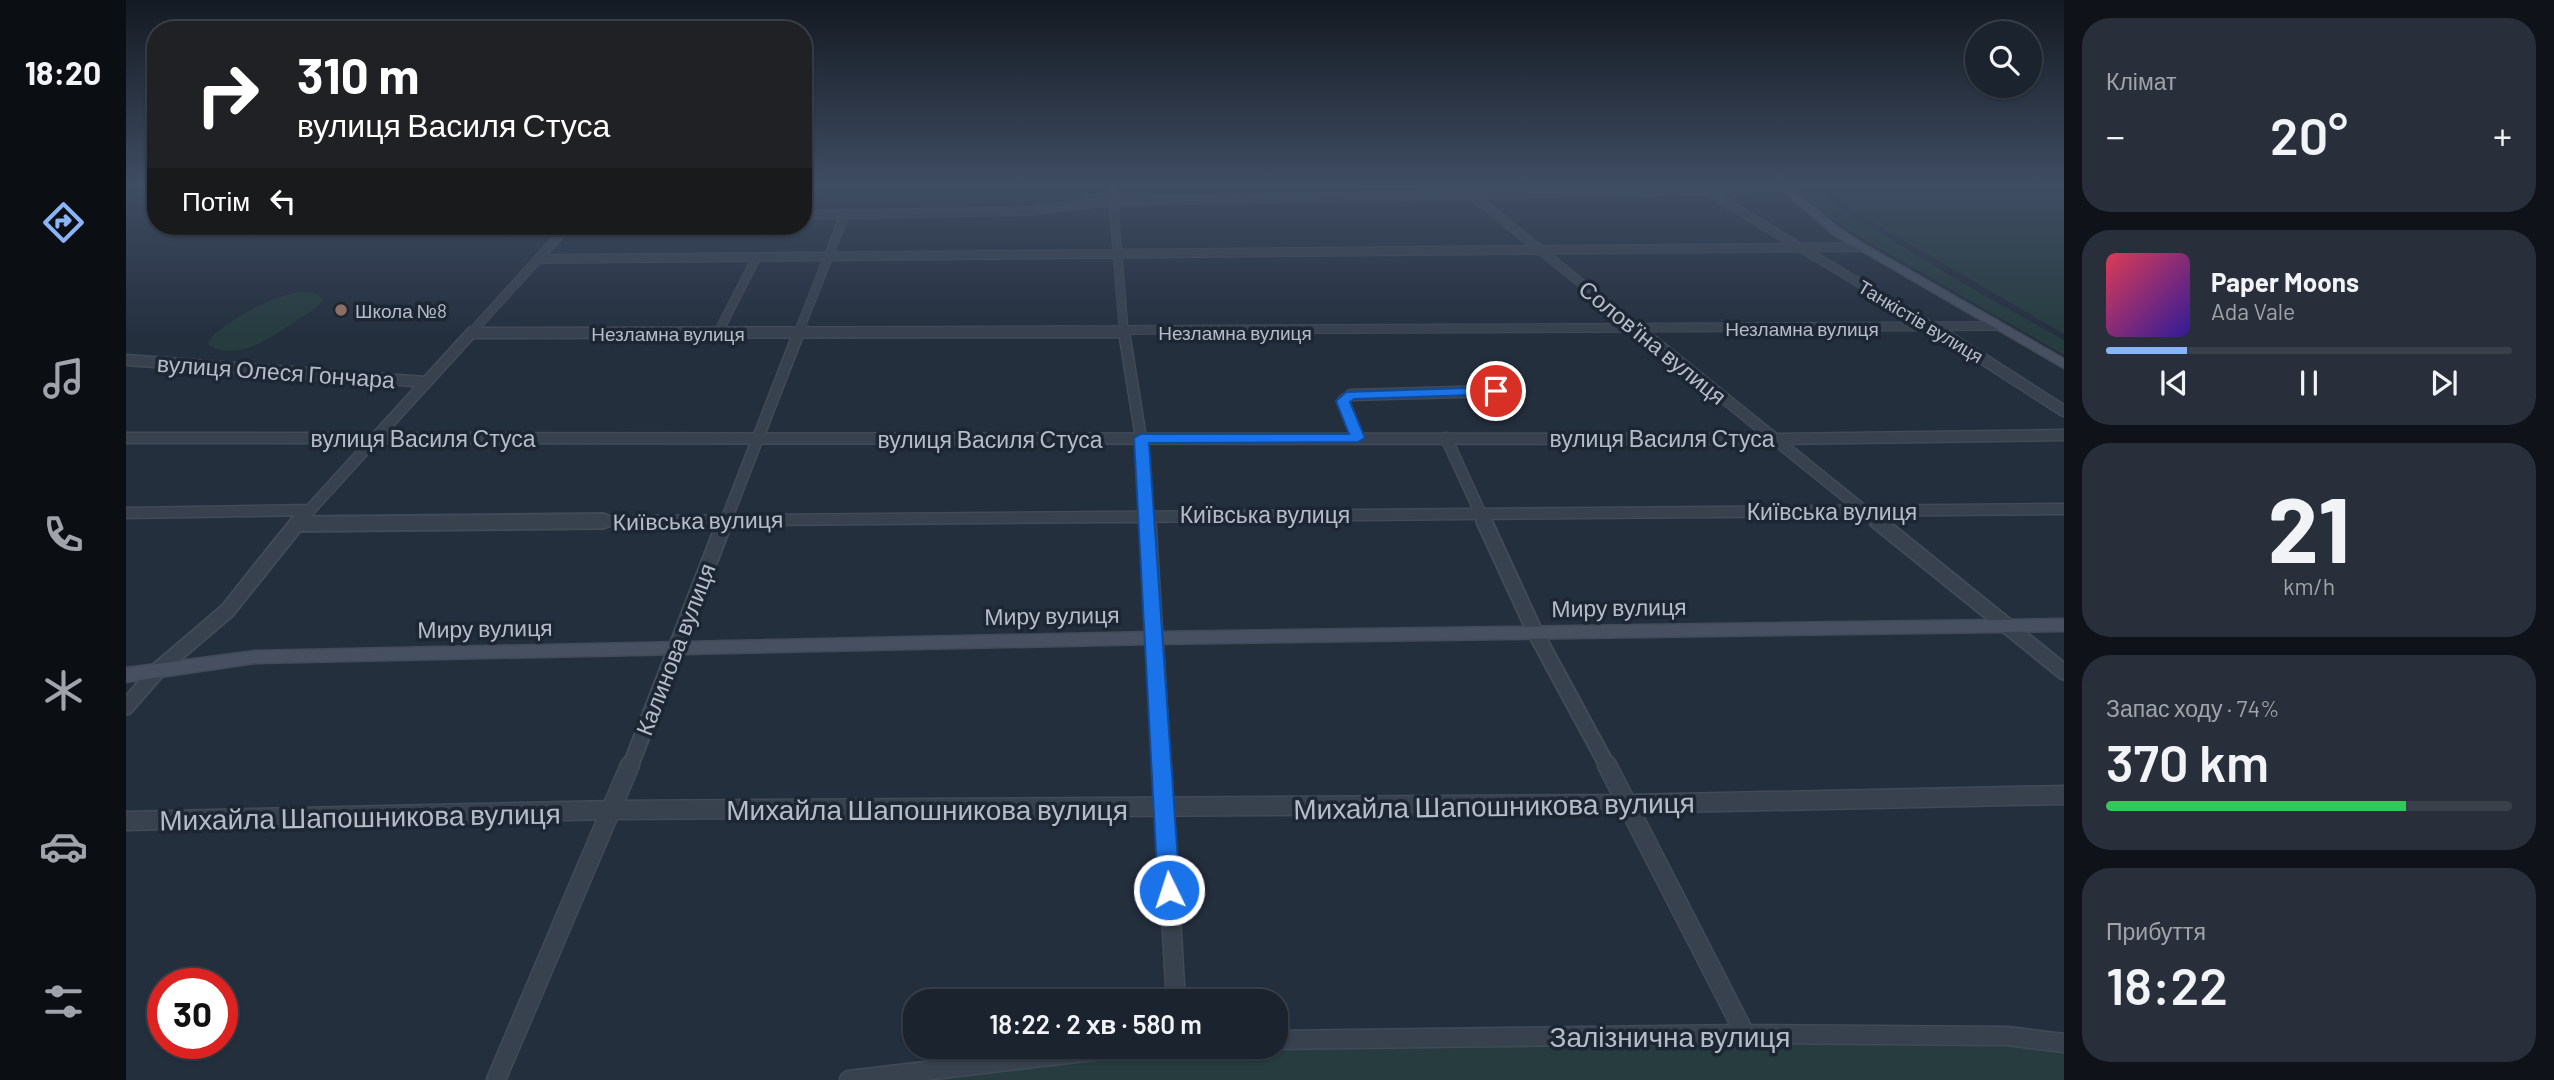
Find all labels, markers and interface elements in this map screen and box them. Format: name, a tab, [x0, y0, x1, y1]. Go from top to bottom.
map controls	[1965, 21, 2042, 98]
button: search	[1965, 21, 2042, 98]
text: 310 m	[297, 45, 419, 104]
icon: right	[182, 49, 273, 140]
text: 18:20	[25, 53, 101, 91]
text: Клімат	[2106, 67, 2177, 95]
text: 20°	[2270, 103, 2348, 165]
text: вулиця Василя Стуса	[297, 105, 610, 143]
text: −	[2106, 112, 2125, 158]
text: +	[2493, 112, 2512, 158]
icon: left	[264, 182, 302, 220]
text: Потім	[182, 185, 250, 216]
icon: directions	[39, 198, 88, 247]
text: Paper Moons	[2211, 266, 2359, 297]
street label: Солов'їна вулиця	[1574, 274, 1732, 410]
street label: Танкістів вулиця	[1854, 274, 1988, 368]
text: Ada Vale	[2211, 297, 2295, 325]
place label: Школа №8	[355, 299, 447, 322]
marker: Школа №8	[333, 302, 349, 318]
street label: Незламна вулиця	[1725, 317, 1879, 340]
street label: Незламна вулиця	[1158, 321, 1312, 344]
street label: Незламна вулиця	[591, 322, 745, 345]
street label: вулиця Олеся Гончара	[156, 349, 396, 393]
icon: music	[39, 354, 88, 403]
pin	[1466, 361, 1526, 421]
icon: previous	[2155, 364, 2193, 402]
icon: pause	[2290, 364, 2328, 402]
icon: next	[2425, 364, 2463, 402]
icon: arrive	[1477, 372, 1515, 410]
street label: вулиця Василя Стуса	[310, 424, 536, 452]
street label: вулиця Василя Стуса	[1549, 424, 1775, 452]
street label: вулиця Василя Стуса	[877, 425, 1103, 453]
text: 21	[2268, 472, 2350, 581]
street label: Київська вулиця	[1747, 497, 1917, 525]
street label: Київська вулиця	[1180, 500, 1350, 528]
street label: Київська вулиця	[612, 505, 784, 535]
icon: phone	[39, 510, 88, 559]
street label: Калинова вулиця	[629, 559, 721, 739]
text: km/h	[2283, 572, 2335, 600]
street label: Миру вулиця	[1551, 592, 1687, 622]
street label: Миру вулиця	[984, 600, 1120, 630]
street label: Миру вулиця	[417, 613, 553, 643]
icon: climate	[39, 666, 88, 715]
text: Запас ходу · 74%	[2106, 694, 2280, 722]
text: 370 km	[2106, 730, 2269, 792]
street label: Михайла Шапошникова вулиця	[1293, 784, 1695, 826]
street label: Михайла Шапошникова вулиця	[726, 792, 1128, 826]
street label: Михайла Шапошникова вулиця	[159, 795, 561, 837]
icon: car	[39, 822, 88, 871]
position arrow	[1132, 853, 1206, 927]
text: Прибуття	[2106, 917, 2206, 945]
text: 18:22	[2106, 953, 2228, 1015]
speed limit sign: 30	[147, 968, 238, 1059]
icon: filters	[39, 977, 88, 1026]
text: 18:22 · 2 хв · 580 m	[989, 1008, 1202, 1039]
street label: Залізнична вулиця	[1549, 1019, 1791, 1053]

